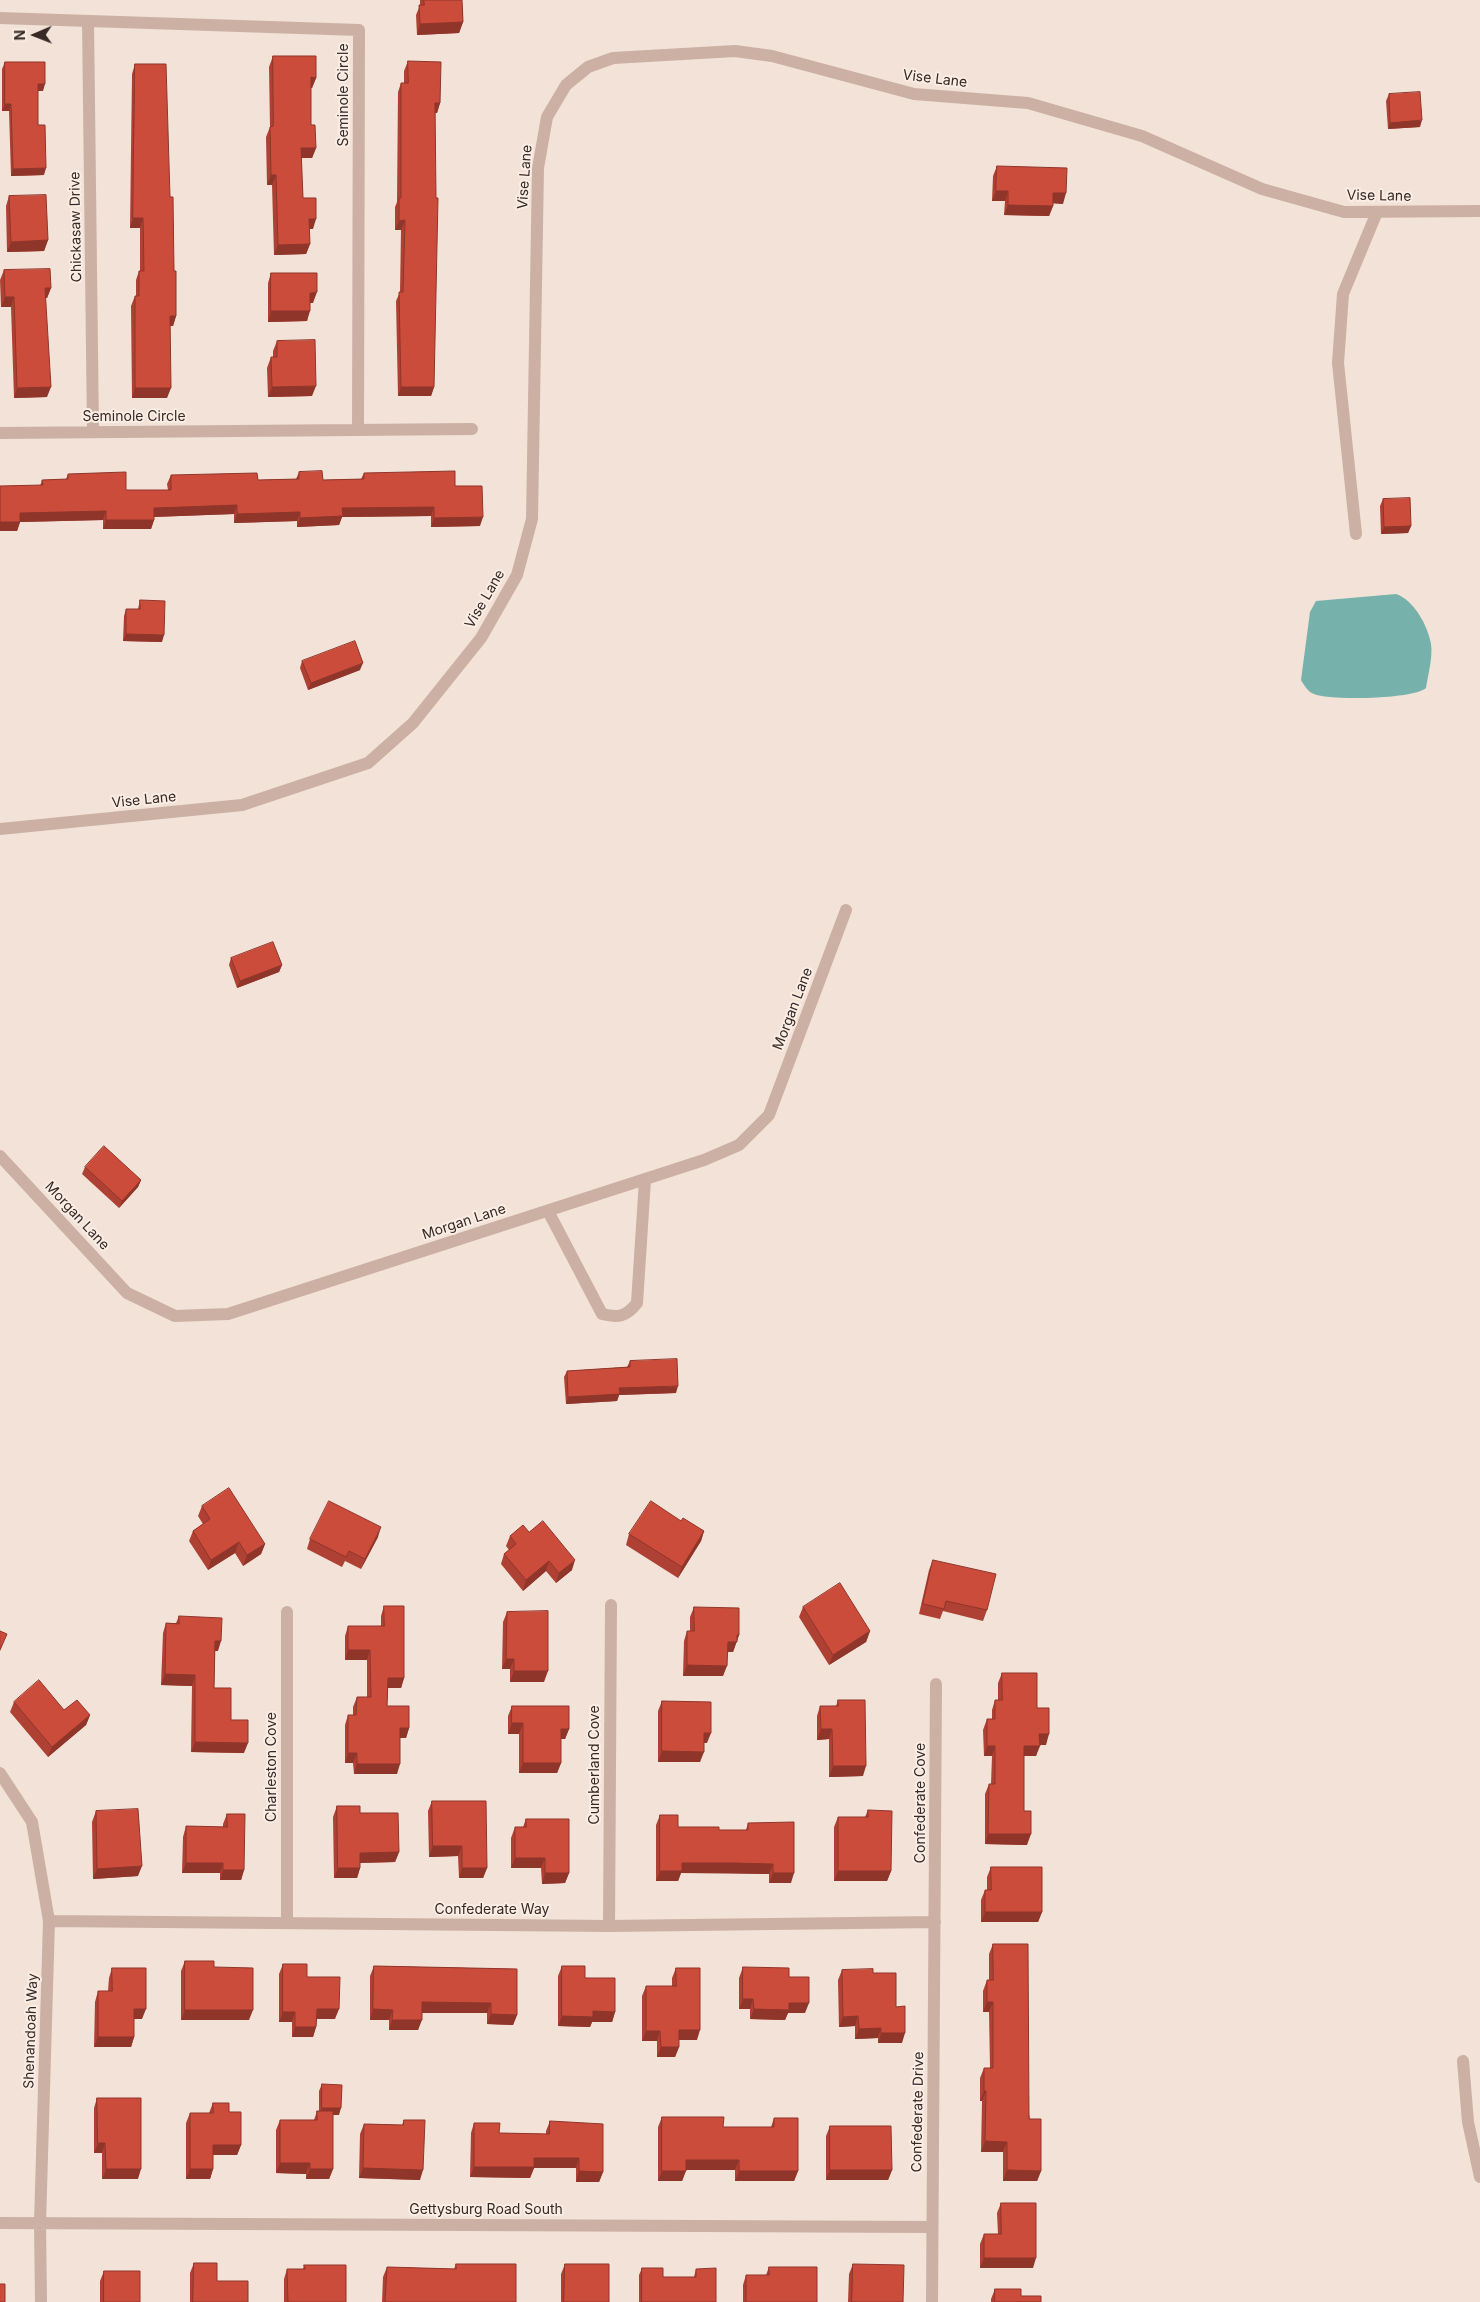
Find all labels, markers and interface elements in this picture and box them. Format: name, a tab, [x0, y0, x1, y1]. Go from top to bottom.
north arrow	[10, 10, 60, 60]
text: N	[11, 30, 28, 41]
street label: Seminole Circle	[336, 43, 352, 147]
street label: Vise Lane	[902, 67, 968, 91]
street label: Vise Lane	[514, 144, 536, 210]
street label: Chickasaw Drive	[67, 171, 85, 283]
street label: Vise Lane	[1346, 187, 1412, 205]
street label: Seminole Circle	[82, 409, 186, 425]
street label: Vise Lane	[462, 567, 508, 631]
street label: Vise Lane	[111, 788, 177, 812]
street label: Morgan Lane	[770, 965, 816, 1053]
street label: Morgan Lane	[41, 1178, 113, 1254]
street label: Morgan Lane	[420, 1201, 508, 1243]
street label: Cumberland Cove	[587, 1705, 603, 1825]
street label: Charleston Cove	[264, 1712, 280, 1822]
street label: Confederate Cove	[913, 1743, 929, 1863]
street label: Confederate Way	[435, 1902, 549, 1918]
street label: Shenandoah Way	[21, 1973, 41, 2089]
street label: Confederate Drive	[909, 2051, 927, 2173]
street label: Gettysburg Road South	[409, 2202, 563, 2218]

